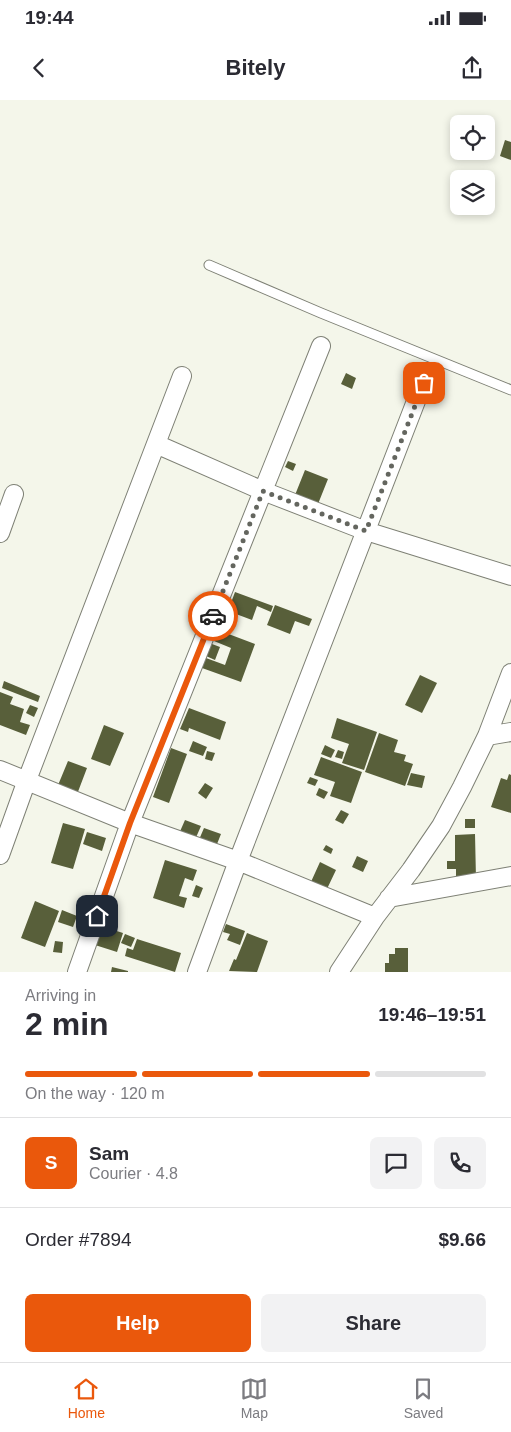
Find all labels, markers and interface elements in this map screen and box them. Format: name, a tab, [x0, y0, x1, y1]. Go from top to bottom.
text: 19:44	[25, 7, 74, 28]
icon: back	[25, 54, 53, 82]
icon: share	[458, 54, 486, 82]
text: Bitely	[226, 55, 285, 80]
map controls	[450, 115, 495, 215]
button: locate	[450, 115, 495, 160]
button: layers	[450, 170, 495, 215]
pin	[403, 362, 445, 404]
icon: bag	[410, 369, 438, 397]
courier	[188, 591, 238, 641]
icon: car	[199, 602, 227, 630]
pin	[76, 895, 118, 937]
icon: home	[83, 902, 111, 930]
text: Arriving in	[25, 987, 96, 1004]
text: 19:46–19:51	[378, 1004, 486, 1025]
text: 2 min	[25, 1006, 109, 1042]
text: On the way · 120 m	[25, 1085, 165, 1102]
button: chat	[370, 1137, 422, 1189]
button: phone	[434, 1137, 486, 1189]
text: Sam	[89, 1143, 129, 1164]
text: S	[45, 1152, 57, 1173]
text: Courier · 4.8	[89, 1165, 178, 1182]
text: Order #7894	[25, 1229, 132, 1250]
text: $9.66	[438, 1229, 486, 1250]
button: Help	[25, 1294, 251, 1352]
button: Share	[261, 1294, 486, 1352]
tab: Home	[68, 1375, 105, 1421]
tab: Map	[240, 1375, 268, 1421]
tab: Saved	[404, 1375, 443, 1421]

